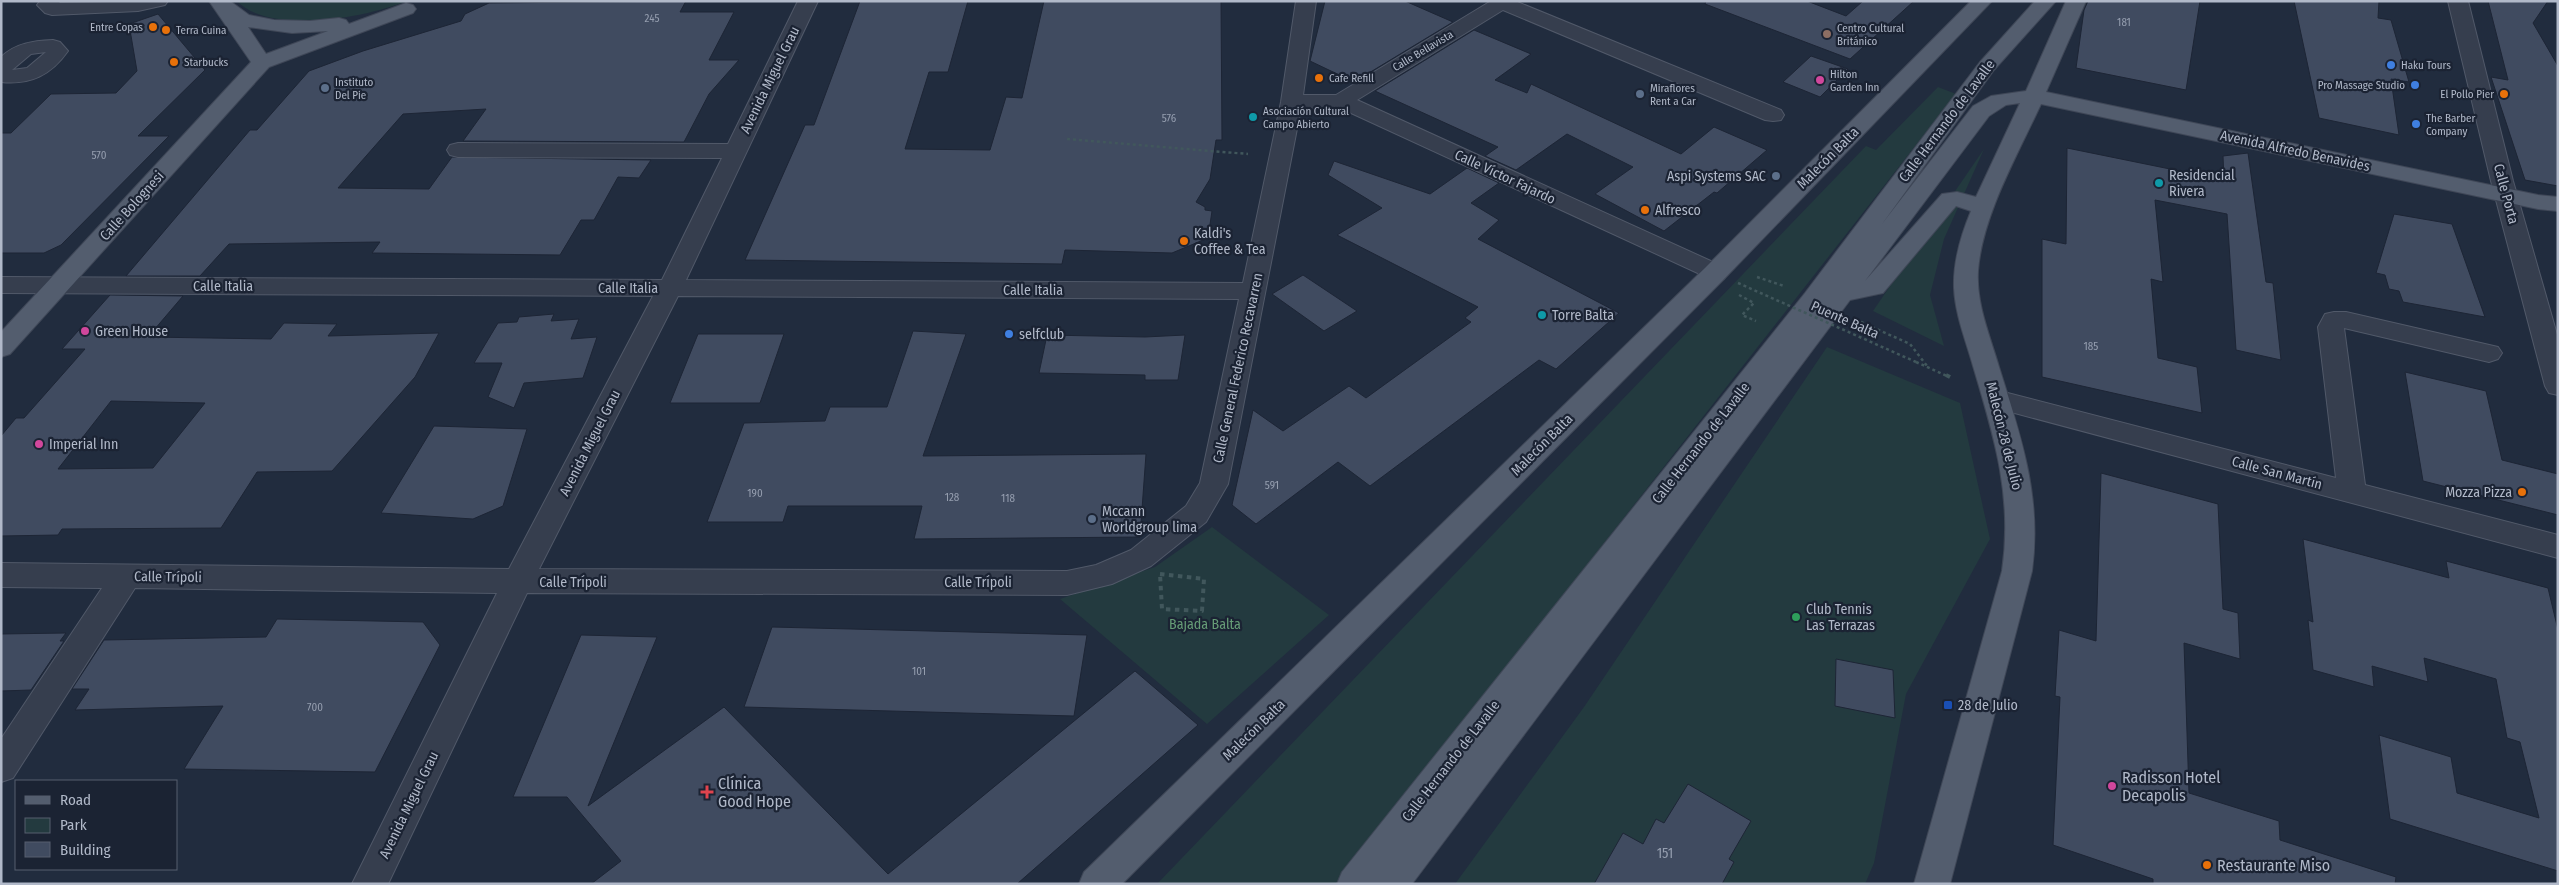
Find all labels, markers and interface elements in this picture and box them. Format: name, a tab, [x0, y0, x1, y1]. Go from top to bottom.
house number: 245	[645, 12, 659, 25]
house number: 181	[2117, 16, 2131, 29]
place label: Entre Copas	[90, 21, 143, 34]
marker: Entre Copas	[147, 21, 159, 33]
place label: Centro Cultural Británico	[1837, 22, 1904, 48]
marker: Terra Cuina	[160, 24, 172, 36]
place label: Terra Cuina	[176, 24, 226, 37]
street label: Avenida Miguel Grau	[737, 24, 803, 136]
street label: Calle Bellavista	[1390, 28, 1456, 74]
marker: Centro Cultural Británico	[1821, 28, 1833, 40]
marker: Starbucks	[168, 56, 180, 68]
place label: Starbucks	[184, 56, 229, 69]
street label: Calle Hernando de Lavalle	[1895, 56, 1999, 186]
marker: Haku Tours	[2385, 59, 2397, 71]
place label: Haku Tours	[2401, 59, 2451, 72]
place label: Hilton Garden Inn	[1830, 68, 1879, 94]
marker: Cafe Refill	[1313, 72, 1325, 84]
place label: Cafe Refill	[1329, 72, 1374, 85]
marker: Hilton Garden Inn	[1814, 74, 1826, 86]
place label: Instituto Del Pie	[335, 76, 374, 102]
place label: Pro Massage Studio	[2318, 79, 2405, 92]
marker: Pro Massage Studio	[2409, 79, 2421, 91]
marker: Instituto Del Pie	[319, 82, 331, 94]
place label: Miraflores Rent a Car	[1650, 82, 1696, 108]
marker: Miraflores Rent a Car	[1634, 88, 1646, 100]
place label: El Pollo Pier	[2440, 88, 2494, 101]
marker: El Pollo Pier	[2498, 88, 2510, 100]
place label: Asociación Cultural Campo Abierto	[1263, 105, 1349, 131]
marker: Asociación Cultural Campo Abierto	[1247, 111, 1259, 123]
house number: 576	[1162, 112, 1177, 125]
place label: The Barber Company	[2426, 112, 2475, 138]
marker: The Barber Company	[2410, 118, 2422, 130]
street label: Malecón Balta	[1794, 123, 1863, 192]
street label: Avenida Alfredo Benavides	[2219, 127, 2371, 175]
street label: Calle Víctor Fajardo	[1452, 146, 1558, 208]
house number: 570	[92, 149, 107, 162]
street label: Calle Porta	[2490, 162, 2522, 226]
place label: Residencial Rivera	[2169, 167, 2235, 200]
street label: Calle Bolognesi	[96, 168, 168, 244]
place label: Aspi Systems SAC	[1667, 168, 1766, 185]
marker: Aspi Systems SAC	[1770, 170, 1782, 182]
marker: Residencial Rivera	[2153, 177, 2165, 189]
place label: Alfresco	[1655, 202, 1701, 219]
marker: Alfresco	[1639, 204, 1651, 216]
place label: Kaldi's Coffee & Tea	[1194, 225, 1266, 258]
marker: Kaldi's Coffee & Tea	[1178, 235, 1190, 247]
street label: Calle General Federico Recavarren	[1210, 271, 1266, 465]
street label: Calle Italia	[193, 278, 253, 295]
street label: Calle Italia	[598, 280, 658, 297]
street label: Calle Italia	[1003, 282, 1063, 299]
street label: Puente Balta	[1808, 297, 1882, 343]
place label: Torre Balta	[1552, 307, 1614, 324]
marker: Torre Balta	[1536, 309, 1548, 321]
place label: Green House	[95, 323, 168, 340]
marker: Green House	[79, 325, 91, 337]
place label: selfclub	[1019, 326, 1064, 343]
marker: selfclub	[1003, 328, 1015, 340]
house number: 185	[2084, 340, 2098, 353]
street label: Calle Hernando de Lavalle	[1649, 379, 1754, 507]
street label: Malecón 28 de Julio	[1982, 380, 2026, 492]
street label: Avenida Miguel Grau	[556, 387, 624, 499]
street label: Malecón Balta	[1508, 410, 1577, 479]
place label: Imperial Inn	[49, 436, 118, 453]
marker: Imperial Inn	[33, 438, 45, 450]
street label: Calle San Martín	[2230, 453, 2324, 493]
house number: 591	[1265, 479, 1279, 492]
place label: Mozza Pizza	[2445, 484, 2512, 501]
marker: Mozza Pizza	[2516, 486, 2528, 498]
house number: 190	[747, 487, 763, 500]
house number: 128	[945, 491, 960, 504]
house number: 118	[1001, 492, 1015, 505]
place label: Mccann Worldgroup lima	[1102, 503, 1197, 536]
marker: Mccann Worldgroup lima	[1086, 513, 1098, 525]
street label: Calle Trípoli	[134, 568, 202, 586]
street label: Calle Trípoli	[539, 574, 607, 591]
street label: Calle Trípoli	[944, 574, 1012, 591]
place label: Club Tennis Las Terrazas	[1806, 601, 1875, 634]
marker: Club Tennis Las Terrazas	[1790, 611, 1802, 623]
park label: Bajada Balta	[1169, 616, 1241, 633]
house number: 101	[912, 665, 926, 678]
street label: Malecón Balta	[1219, 696, 1289, 764]
street label: Calle Hernando de Lavalle	[1399, 697, 1504, 825]
place label: 28 de Julio	[1958, 697, 2018, 714]
marker: 28 de Julio	[1942, 699, 1954, 711]
house number: 700	[307, 701, 323, 714]
street label: Avenida Miguel Grau	[376, 749, 442, 861]
place label: Radisson Hotel Decapolis	[2122, 768, 2220, 805]
place label: Clínica Good Hope	[718, 774, 791, 811]
legend	[15, 780, 178, 870]
marker: Radisson Hotel Decapolis	[2106, 780, 2118, 792]
marker: Clínica Good Hope	[700, 785, 714, 799]
text: Road	[60, 791, 91, 809]
text: Park	[60, 816, 87, 834]
text: Building	[60, 841, 111, 859]
house number: 151	[1657, 845, 1673, 862]
place label: Restaurante Miso	[2217, 856, 2330, 875]
marker: Restaurante Miso	[2201, 859, 2213, 871]

